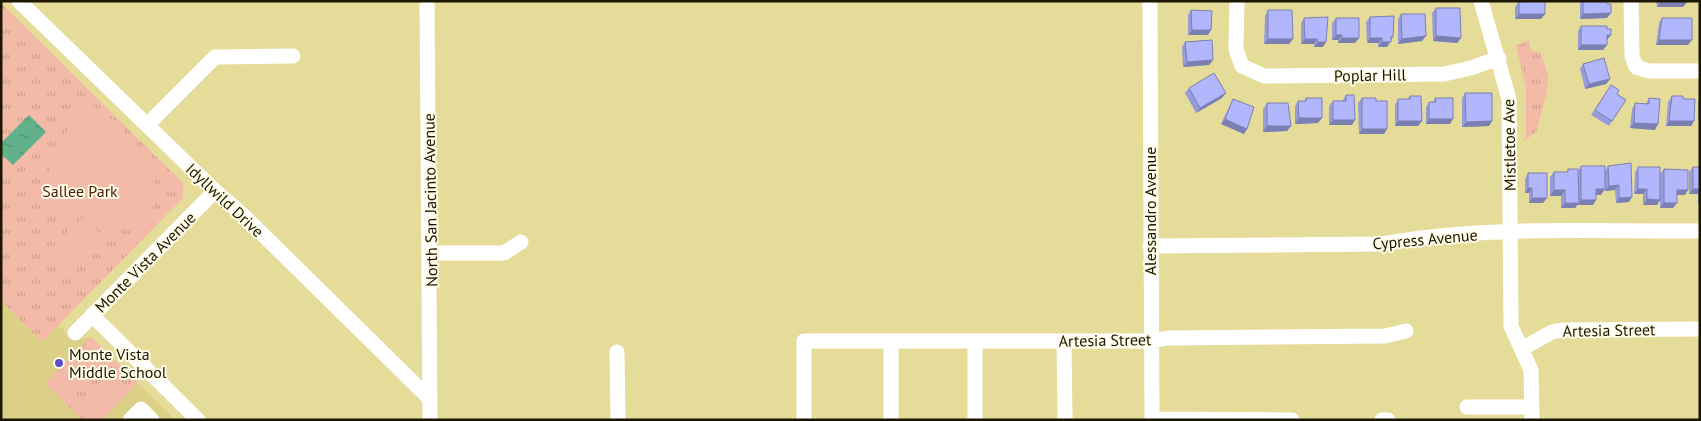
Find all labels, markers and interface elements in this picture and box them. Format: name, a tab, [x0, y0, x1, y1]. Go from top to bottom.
street label: Poplar Hill	[1334, 64, 1407, 86]
street label: Mistletoe Ave	[1498, 99, 1520, 191]
street label: North San Jacinto Avenue	[418, 113, 442, 287]
street label: Alessandro Avenue	[1140, 147, 1160, 275]
street label: Idyllwild Drive	[182, 159, 268, 241]
park label: Sallee Park	[42, 181, 118, 201]
street label: Monte Vista Avenue	[90, 207, 200, 317]
street label: Cypress Avenue	[1372, 224, 1478, 254]
street label: Artesia Street	[1562, 319, 1656, 341]
street label: Artesia Street	[1058, 329, 1152, 351]
place label: Monte Vista Middle School	[69, 344, 167, 382]
marker: Monte Vista Middle School	[53, 357, 65, 369]

